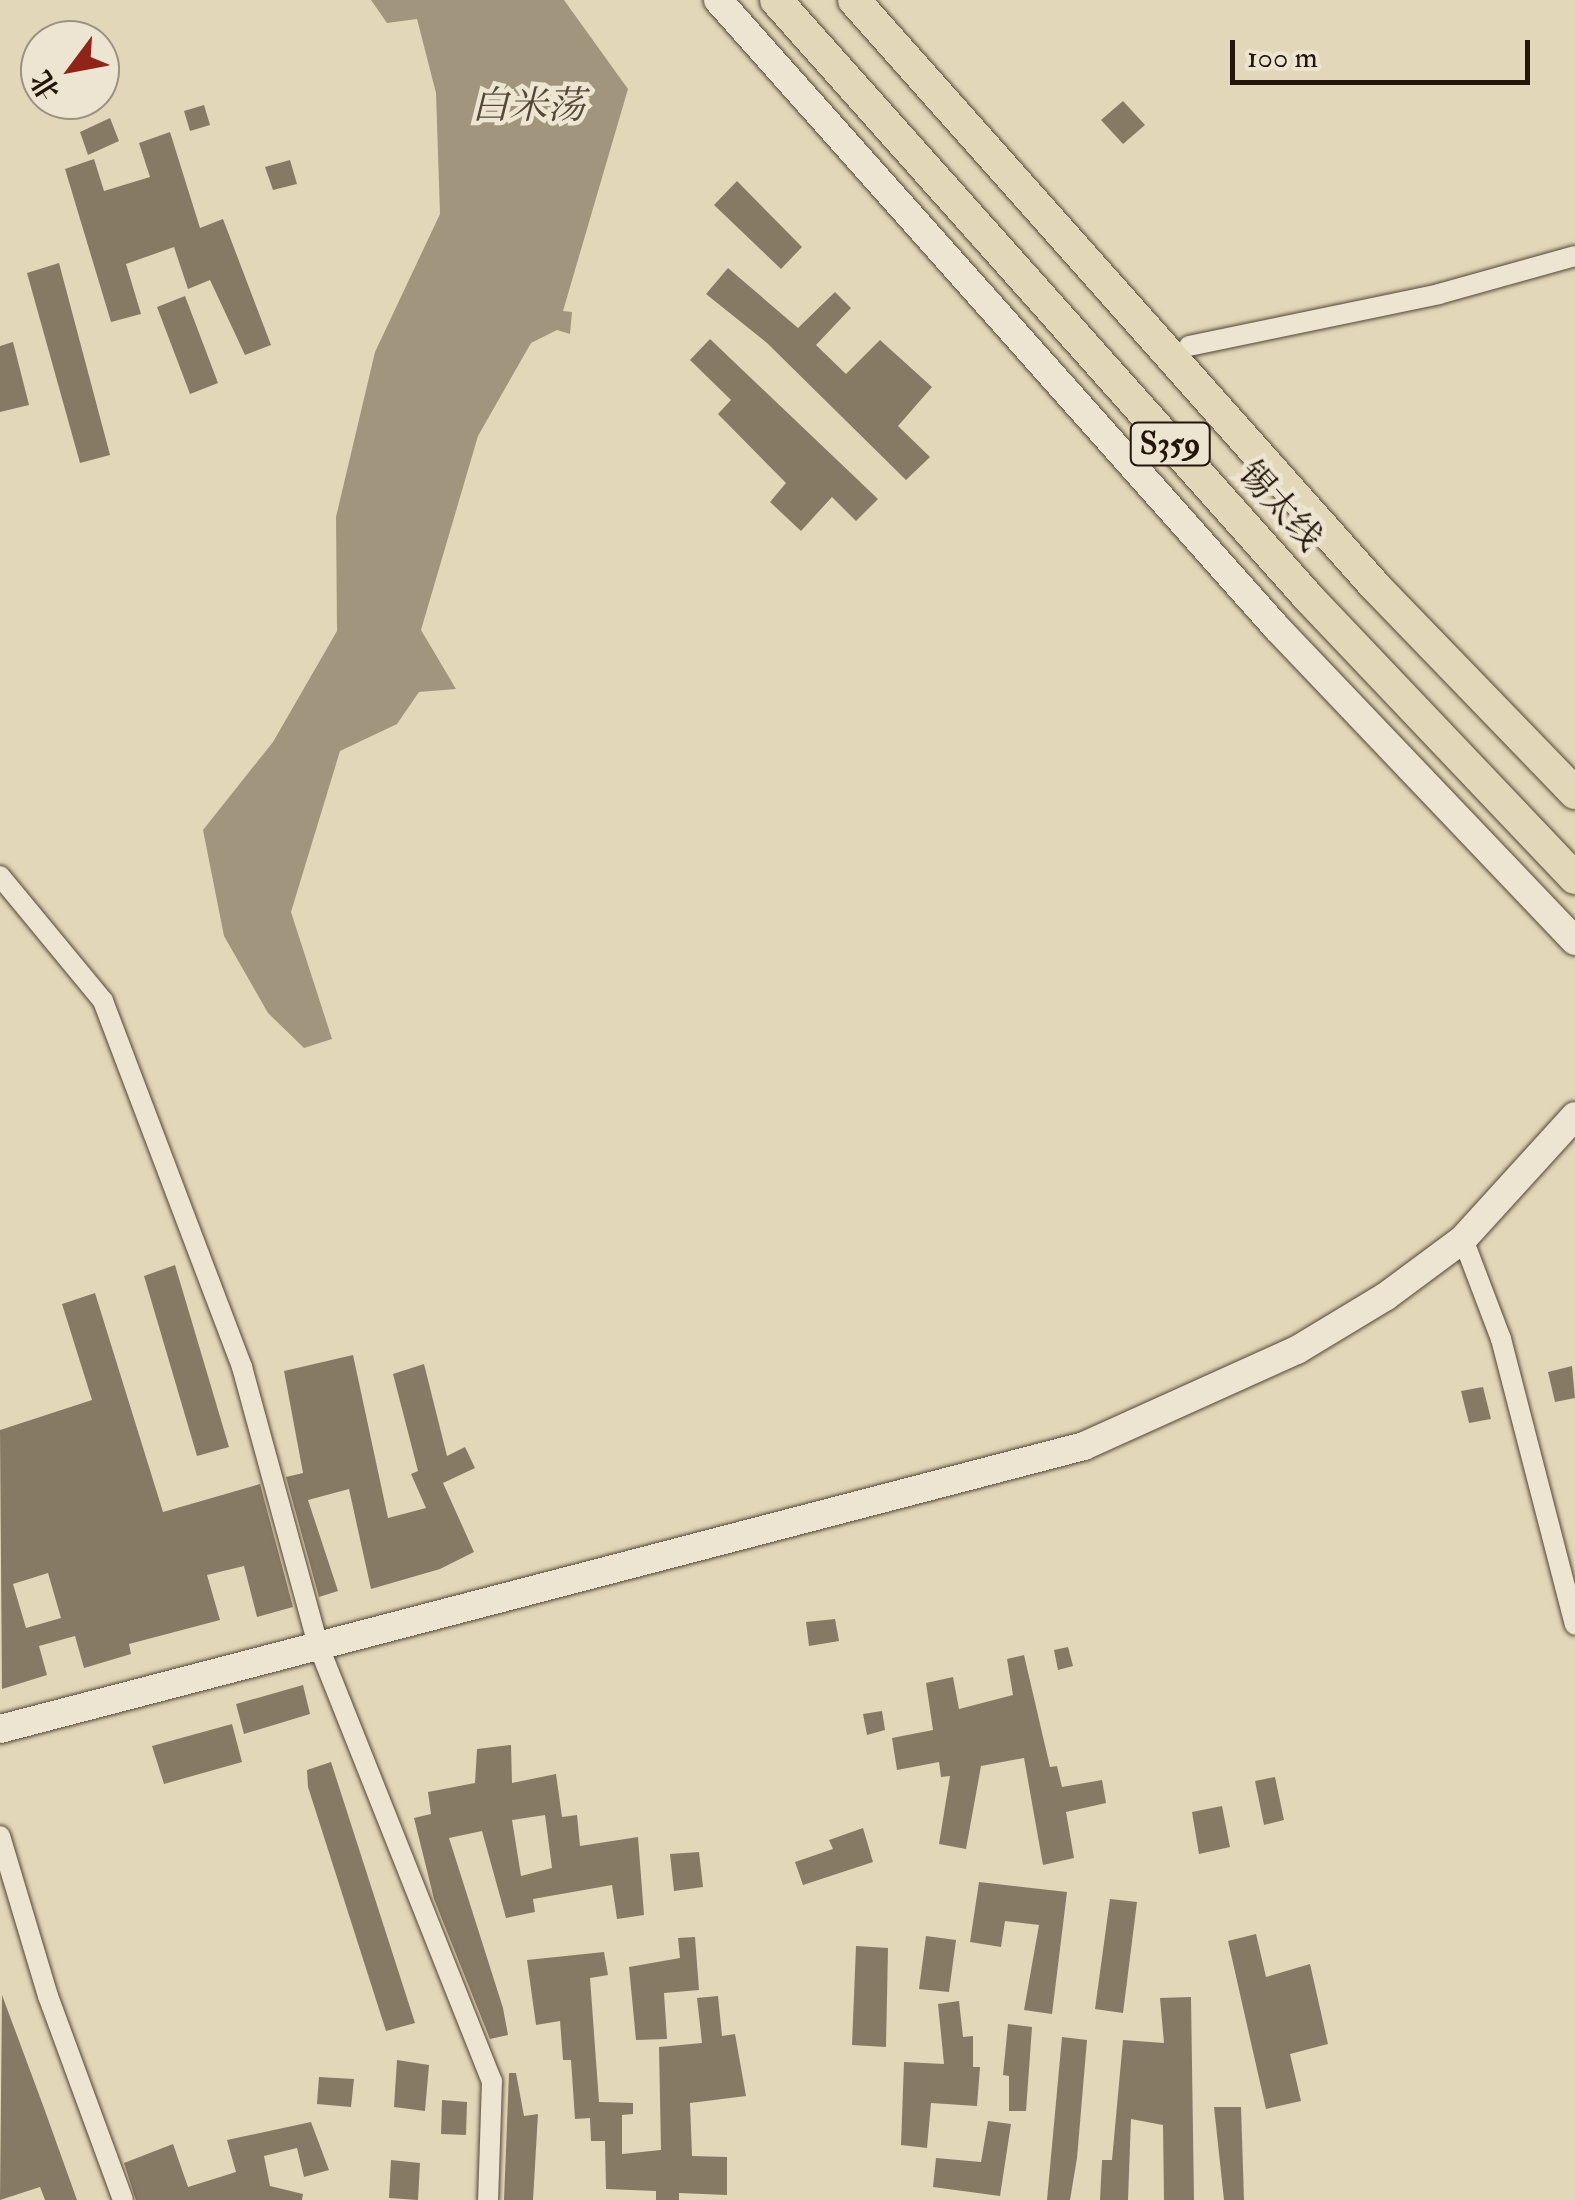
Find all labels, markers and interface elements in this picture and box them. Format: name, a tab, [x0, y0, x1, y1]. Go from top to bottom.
north arrow	[20, 20, 120, 120]
scale bar	[1235, 20, 1535, 82]
text: 100 m	[1247, 39, 1318, 76]
text: 北	[24, 64, 68, 106]
water label: 白米荡	[471, 84, 585, 130]
road number: S359	[1128, 417, 1212, 471]
street label: 锡太线	[1229, 453, 1331, 559]

